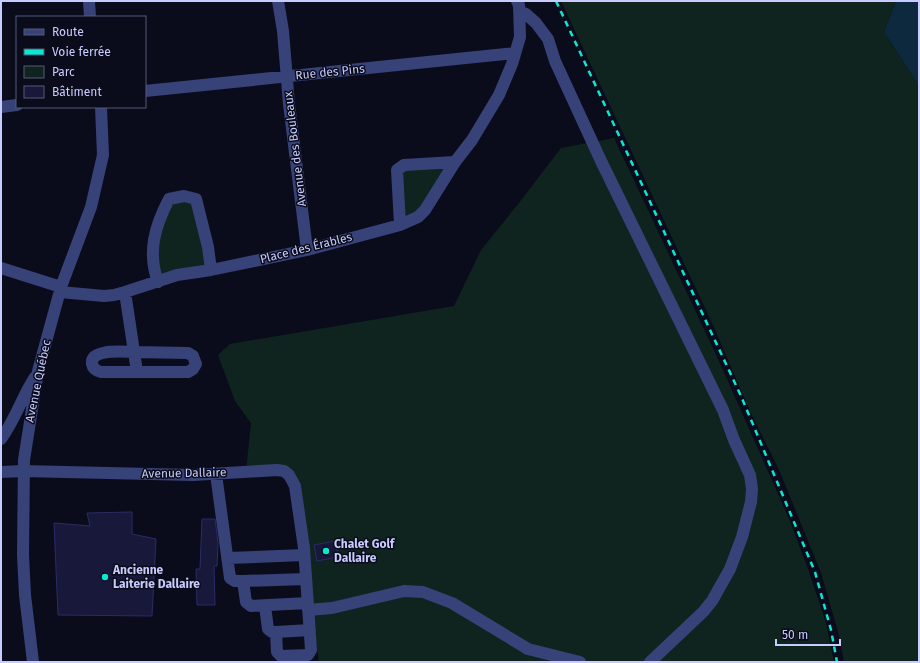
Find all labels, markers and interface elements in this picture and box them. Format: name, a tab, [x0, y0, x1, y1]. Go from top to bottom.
legend	[16, 16, 146, 108]
text: Route	[52, 25, 84, 39]
text: Voie ferrée	[52, 45, 111, 59]
street label: Rue des Pins	[295, 61, 366, 83]
text: Parc	[52, 65, 75, 79]
text: Bâtiment	[52, 85, 102, 99]
street label: Avenue des Bouleaux	[281, 90, 309, 207]
street label: Place des Érables	[258, 229, 354, 266]
street label: Avenue Québec	[22, 338, 54, 424]
street label: Avenue Dallaire	[142, 465, 226, 481]
place label: Chalet Golf Dallaire	[334, 537, 396, 565]
marker: Chalet Golf Dallaire	[321, 546, 331, 556]
place label: Ancienne Laiterie Dallaire	[112, 563, 200, 591]
marker: Ancienne Laiterie Dallaire	[100, 572, 110, 582]
scale bar	[776, 621, 840, 647]
text: 50 m	[782, 628, 808, 642]

